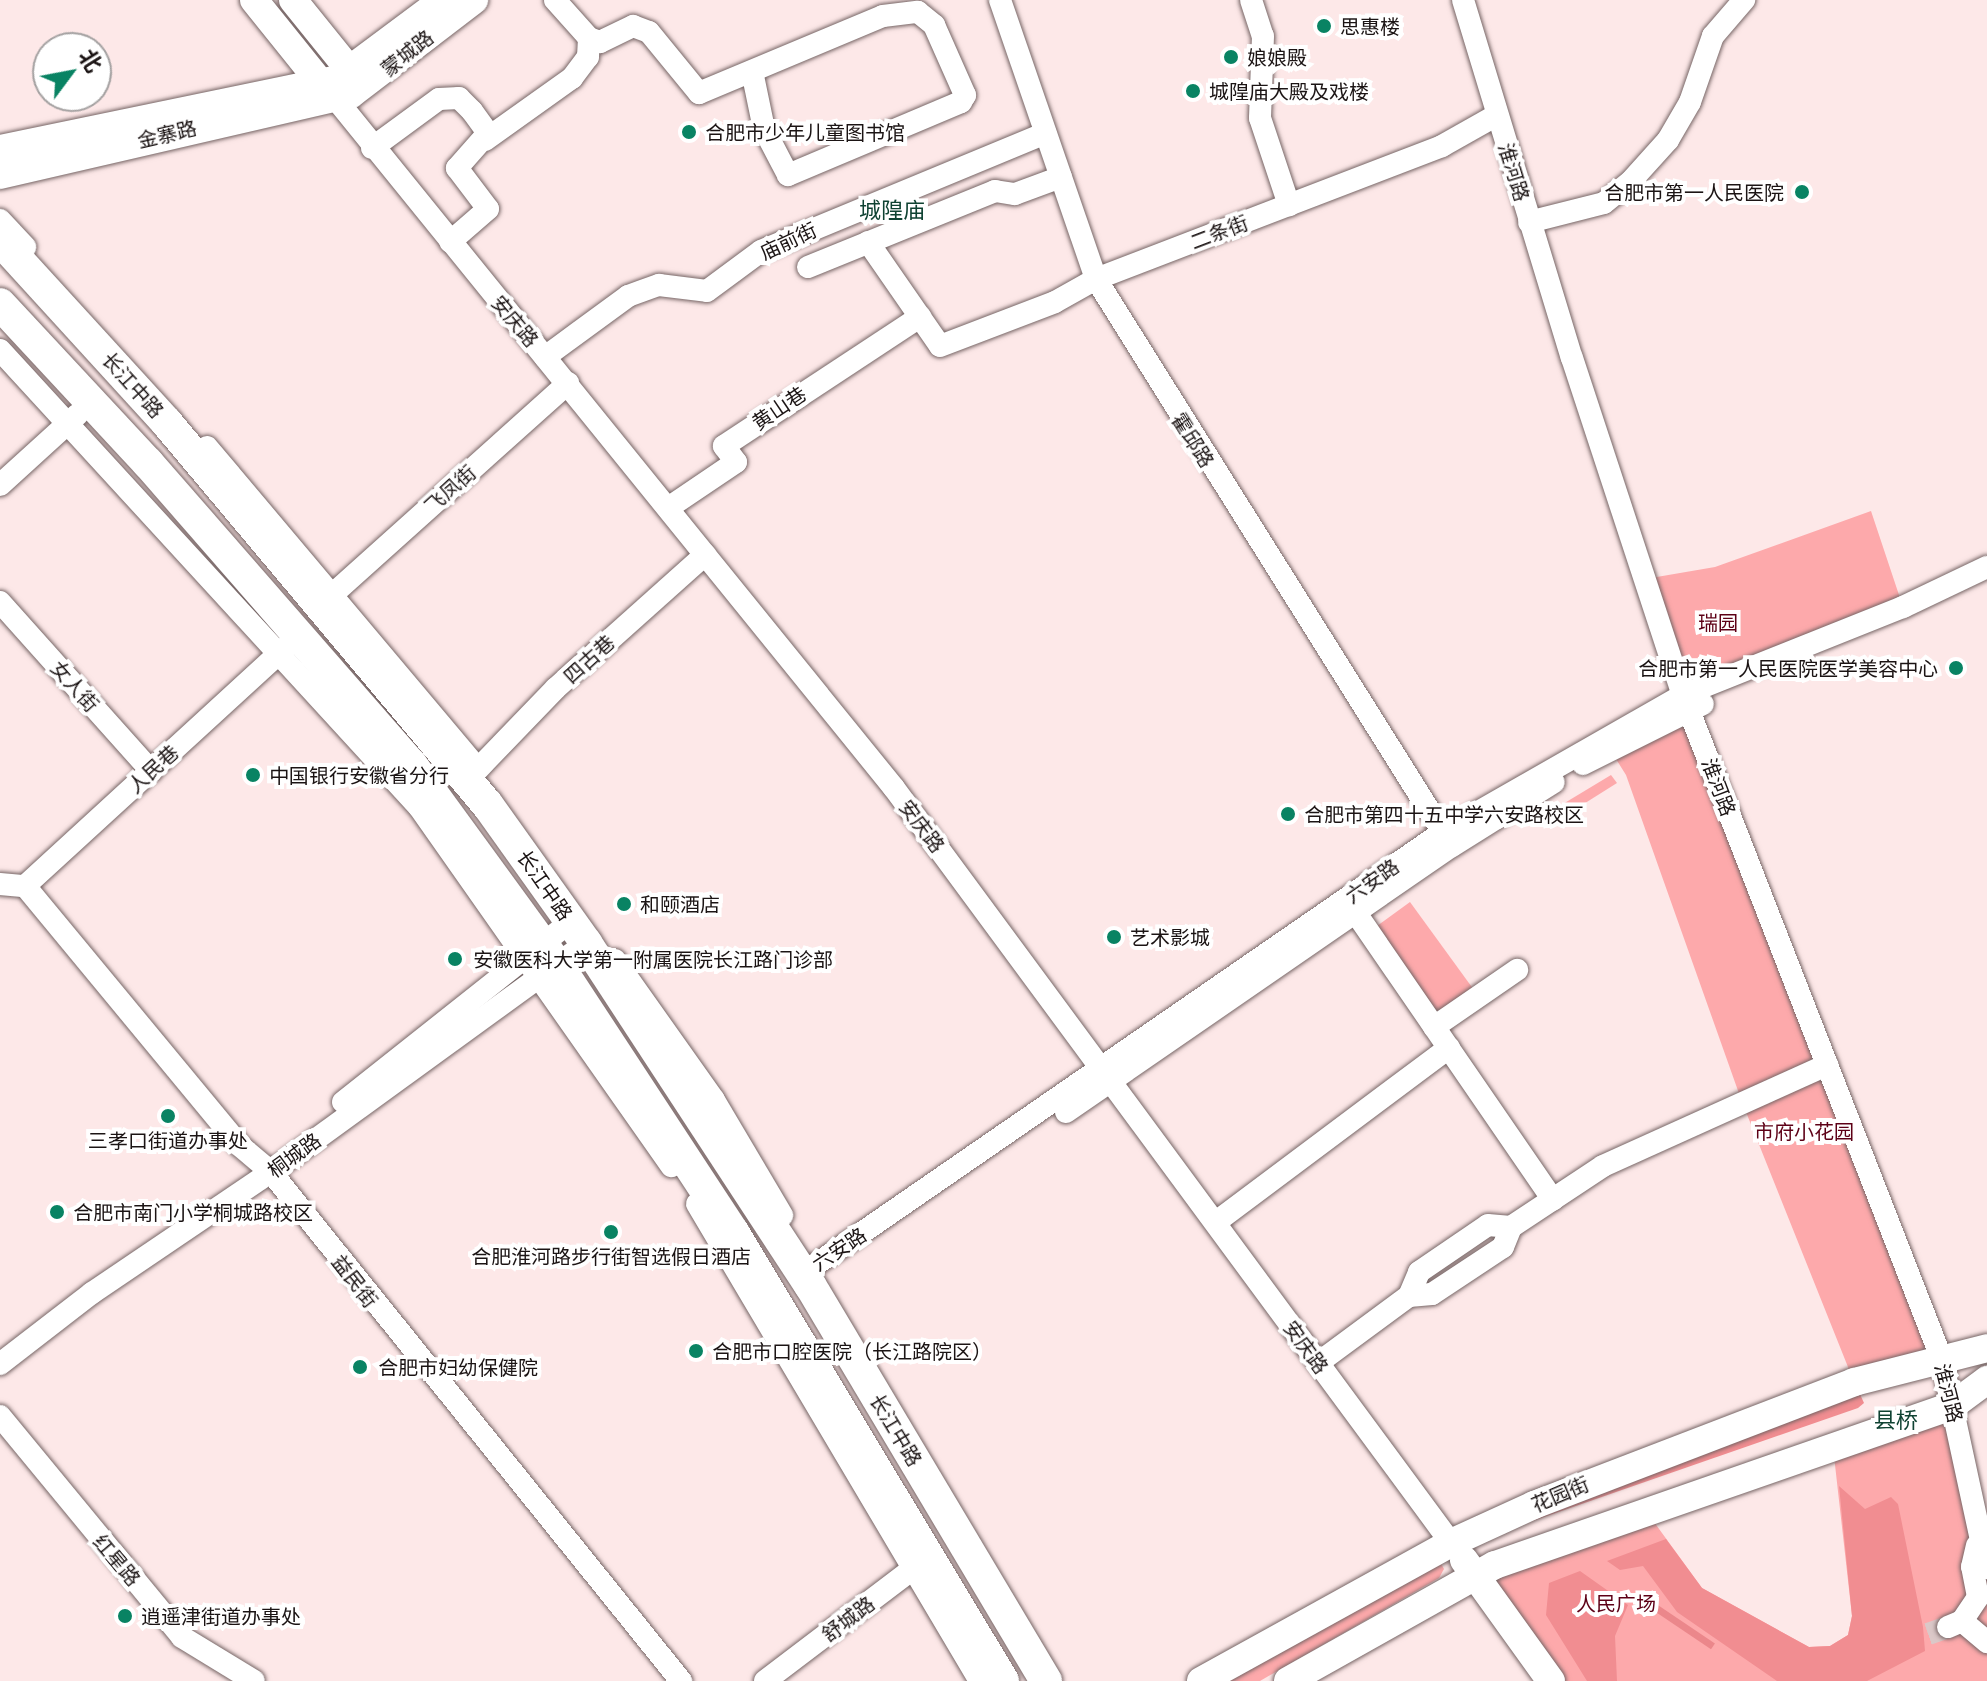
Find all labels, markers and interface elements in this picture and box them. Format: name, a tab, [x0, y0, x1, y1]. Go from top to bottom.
place label: 思惠楼	[1340, 14, 1400, 38]
marker: 思惠楼	[1315, 17, 1333, 35]
street label: 蒙城路	[376, 25, 438, 81]
north arrow	[32, 32, 112, 112]
text: 北	[73, 44, 108, 77]
place label: 娘娘殿	[1247, 45, 1307, 69]
marker: 娘娘殿	[1222, 48, 1240, 66]
place label: 城隍庙大殿及戏楼	[1209, 79, 1369, 103]
marker: 城隍庙大殿及戏楼	[1184, 82, 1202, 100]
street label: 金寨路	[135, 116, 199, 152]
place label: 合肥市少年儿童图书馆	[705, 120, 905, 144]
marker: 合肥市少年儿童图书馆	[680, 123, 698, 141]
street label: 淮河路	[1494, 140, 1534, 204]
place label: 合肥市第一人民医院	[1604, 180, 1784, 204]
marker: 合肥市第一人民医院	[1791, 181, 1813, 203]
district label: 城隍庙	[859, 198, 925, 224]
street label: 二条街	[1187, 210, 1251, 254]
street label: 庙前街	[756, 217, 820, 265]
street label: 安庆路	[487, 290, 543, 352]
street label: 长江中路	[97, 347, 169, 423]
street label: 黄山巷	[747, 381, 811, 435]
street label: 霍邱路	[1167, 408, 1219, 472]
street label: 飞凤街	[420, 460, 480, 518]
park label: 瑞园	[1698, 610, 1738, 634]
street label: 四古巷	[559, 630, 619, 688]
street label: 女人街	[46, 656, 104, 716]
place label: 合肥市第一人民医院医学美容中心	[1638, 656, 1938, 680]
marker: 合肥市第一人民医院医学美容中心	[1945, 657, 1967, 679]
street label: 人民巷	[123, 740, 183, 798]
street label: 淮河路	[1697, 755, 1741, 819]
place label: 中国银行安徽省分行	[269, 763, 449, 787]
marker: 中国银行安徽省分行	[244, 766, 262, 784]
street label: 安庆路	[894, 795, 950, 857]
place label: 合肥市第四十五中学六安路校区	[1304, 802, 1584, 826]
marker: 合肥市第四十五中学六安路校区	[1279, 805, 1297, 823]
street label: 长江中路	[512, 845, 578, 925]
street label: 六安路	[1341, 854, 1403, 908]
place label: 和颐酒店	[640, 892, 720, 916]
marker: 和颐酒店	[615, 895, 633, 913]
place label: 艺术影城	[1130, 925, 1210, 949]
marker: 艺术影城	[1105, 928, 1123, 946]
place label: 安徽医科大学第一附属医院长江路门诊部	[473, 947, 833, 971]
marker: 安徽医科大学第一附属医院长江路门诊部	[444, 948, 466, 970]
marker: 三孝口街道办事处	[159, 1107, 177, 1125]
park label: 市府小花园	[1754, 1119, 1854, 1143]
place label: 三孝口街道办事处	[88, 1128, 248, 1152]
street label: 桐城路	[263, 1128, 325, 1182]
place label: 合肥市南门小学桐城路校区	[73, 1200, 313, 1224]
marker: 合肥市南门小学桐城路校区	[48, 1203, 66, 1221]
street label: 六安路	[807, 1222, 871, 1276]
marker: 合肥淮河路步行街智选假日酒店	[602, 1223, 620, 1241]
place label: 合肥淮河路步行街智选假日酒店	[471, 1244, 751, 1268]
street label: 益民街	[327, 1250, 383, 1312]
street label: 安庆路	[1279, 1316, 1333, 1378]
place label: 合肥市口腔医院（长江路院区）	[712, 1339, 992, 1363]
marker: 合肥市口腔医院（长江路院区）	[687, 1342, 705, 1360]
place label: 合肥市妇幼保健院	[378, 1355, 538, 1379]
marker: 合肥市妇幼保健院	[349, 1356, 371, 1378]
street label: 淮河路	[1930, 1361, 1968, 1425]
street label: 长江中路	[865, 1390, 927, 1470]
district label: 县桥	[1874, 1408, 1918, 1434]
street label: 花园街	[1528, 1471, 1592, 1517]
street label: 红星路	[89, 1529, 145, 1591]
street label: 舒城路	[817, 1591, 879, 1647]
park label: 人民广场	[1576, 1591, 1656, 1615]
place label: 逍遥津街道办事处	[141, 1604, 301, 1628]
marker: 逍遥津街道办事处	[116, 1607, 134, 1625]

